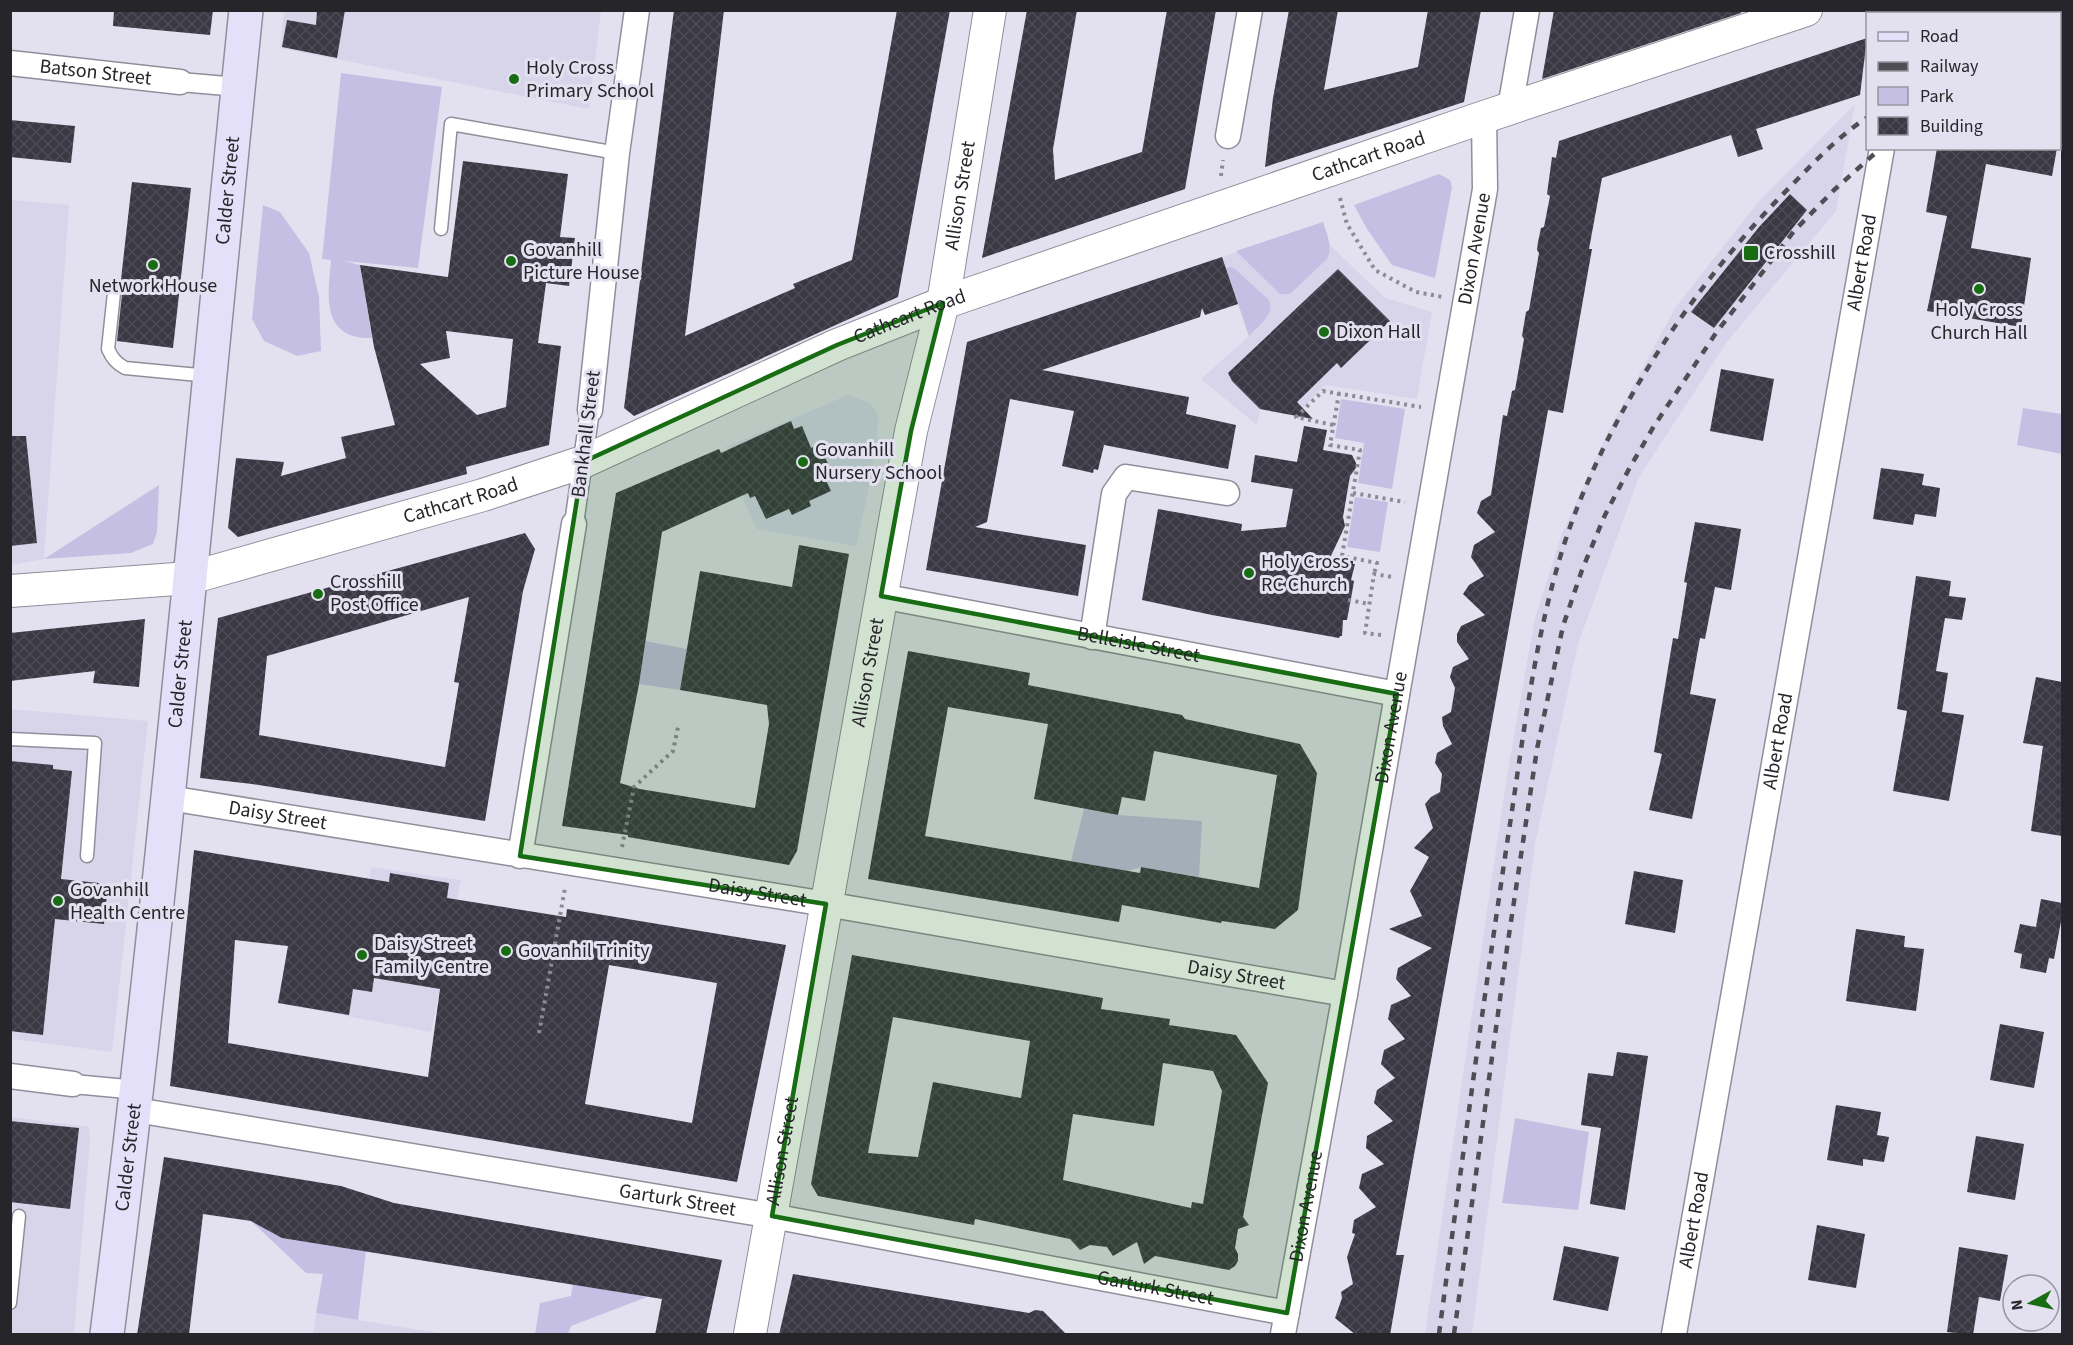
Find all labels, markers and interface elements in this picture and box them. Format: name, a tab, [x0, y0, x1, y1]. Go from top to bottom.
legend	[1866, 12, 2061, 150]
text: Road	[1920, 24, 1959, 49]
street label: Batson Street	[38, 52, 153, 93]
place label: Holy Cross Primary School	[526, 54, 654, 105]
text: Railway	[1920, 54, 1979, 79]
marker: Holy Cross Primary School	[507, 72, 521, 86]
text: Park	[1920, 84, 1954, 109]
text: Building	[1920, 114, 1983, 139]
street label: Cathcart Road	[1308, 124, 1429, 189]
street label: Calder Street	[209, 135, 247, 246]
street label: Allison Street	[938, 139, 983, 252]
street label: Dixon Avenue	[1451, 191, 1498, 307]
street label: Albert Road	[1840, 212, 1884, 313]
place label: Govanhill Picture House	[523, 236, 640, 287]
place label: Crosshill	[1764, 239, 1836, 267]
marker: Crosshill	[1742, 244, 1760, 262]
marker: Govanhill Picture House	[504, 254, 518, 268]
marker: Network House	[146, 258, 160, 272]
place label: Network House	[89, 272, 217, 300]
street label: Cathcart Road	[849, 282, 970, 351]
marker: Holy Cross Church Hall	[1972, 282, 1986, 296]
place label: Holy Cross Church Hall	[1930, 296, 2028, 347]
place label: Dixon Hall	[1336, 318, 1421, 346]
marker: Dixon Hall	[1317, 325, 1331, 339]
street label: Bankhall Street	[564, 369, 608, 499]
place label: Govanhill Nursery School	[815, 436, 942, 487]
marker: Govanhill Nursery School	[796, 455, 810, 469]
street label: Cathcart Road	[400, 470, 522, 531]
place label: Holy Cross RC Church	[1261, 548, 1349, 599]
marker: Holy Cross RC Church	[1242, 566, 1256, 580]
place label: Crosshill Post Office	[330, 568, 419, 619]
marker: Crosshill Post Office	[311, 587, 325, 601]
street label: Allison Street	[844, 615, 891, 729]
street label: Calder Street	[161, 618, 200, 730]
street label: Belleisle Street	[1075, 620, 1202, 670]
street label: Dixon Avenue	[1368, 669, 1415, 786]
street label: Albert Road	[1756, 691, 1800, 792]
street label: Daisy Street	[226, 794, 329, 837]
street label: Daisy Street	[706, 871, 809, 915]
place label: Govanhill Health Centre	[70, 876, 185, 927]
marker: Govanhill Health Centre	[51, 894, 65, 908]
place label: Daisy Street Family Centre	[374, 930, 489, 981]
place label: Govanhil Trinity	[518, 937, 650, 965]
marker: Govanhil Trinity	[499, 944, 513, 958]
marker: Daisy Street Family Centre	[355, 948, 369, 962]
street label: Daisy Street	[1185, 953, 1288, 997]
street label: Allison Street	[759, 1094, 806, 1208]
street label: Calder Street	[108, 1101, 149, 1213]
street label: Dixon Avenue	[1282, 1148, 1330, 1264]
street label: Albert Road	[1672, 1169, 1716, 1270]
street label: Garturk Street	[617, 1177, 738, 1224]
street label: Garturk Street	[1095, 1264, 1216, 1313]
north arrow	[2001, 1273, 2061, 1333]
text: N	[2006, 1298, 2029, 1312]

